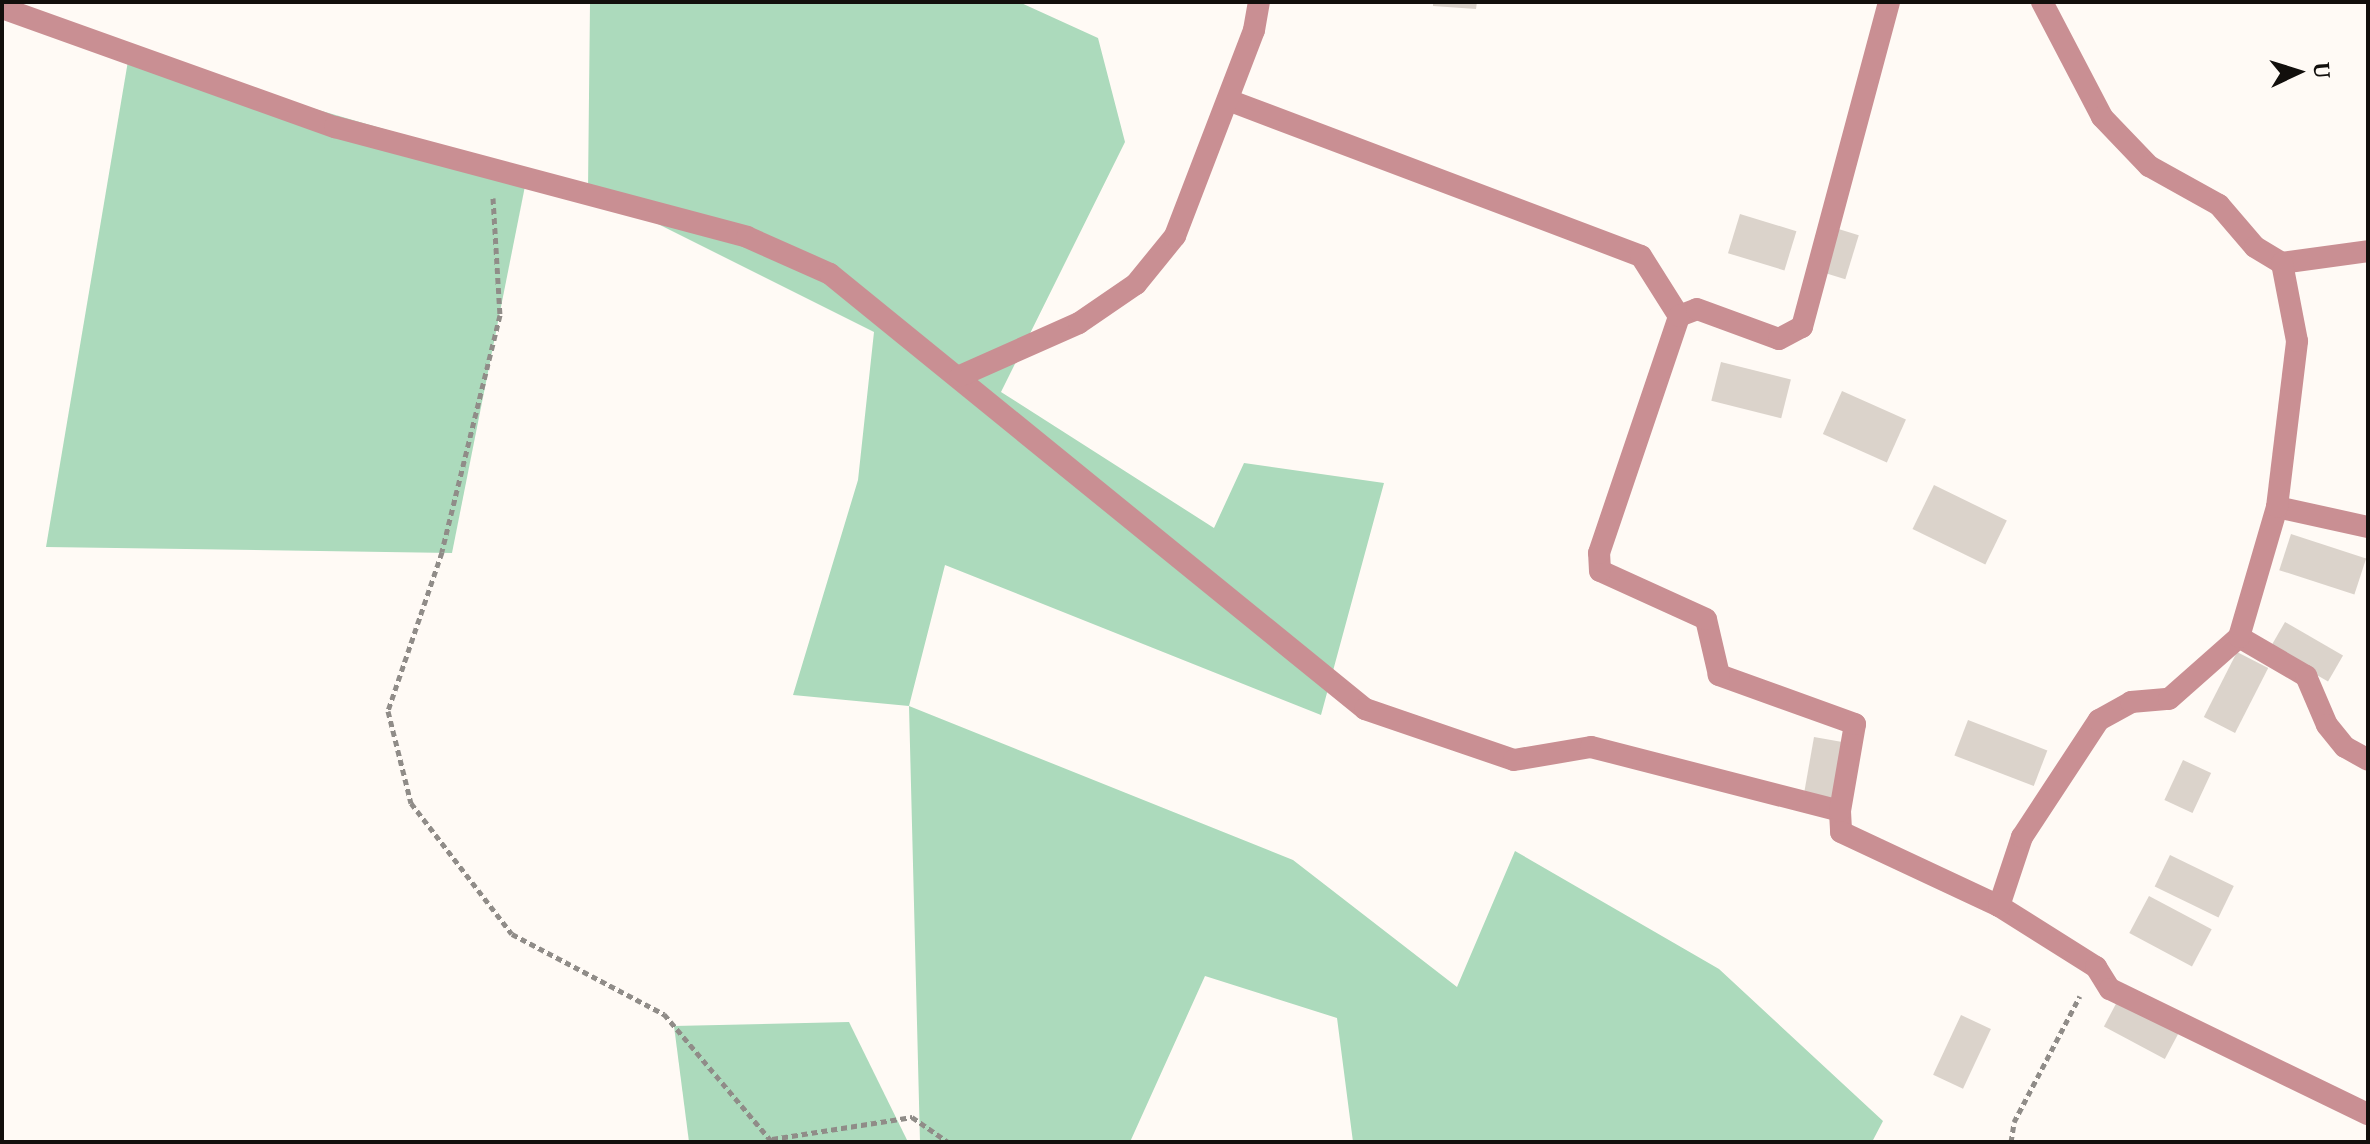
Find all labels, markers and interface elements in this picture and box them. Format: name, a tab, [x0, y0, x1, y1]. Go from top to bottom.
north arrow	[2258, 32, 2338, 112]
text: U	[2307, 61, 2337, 79]

